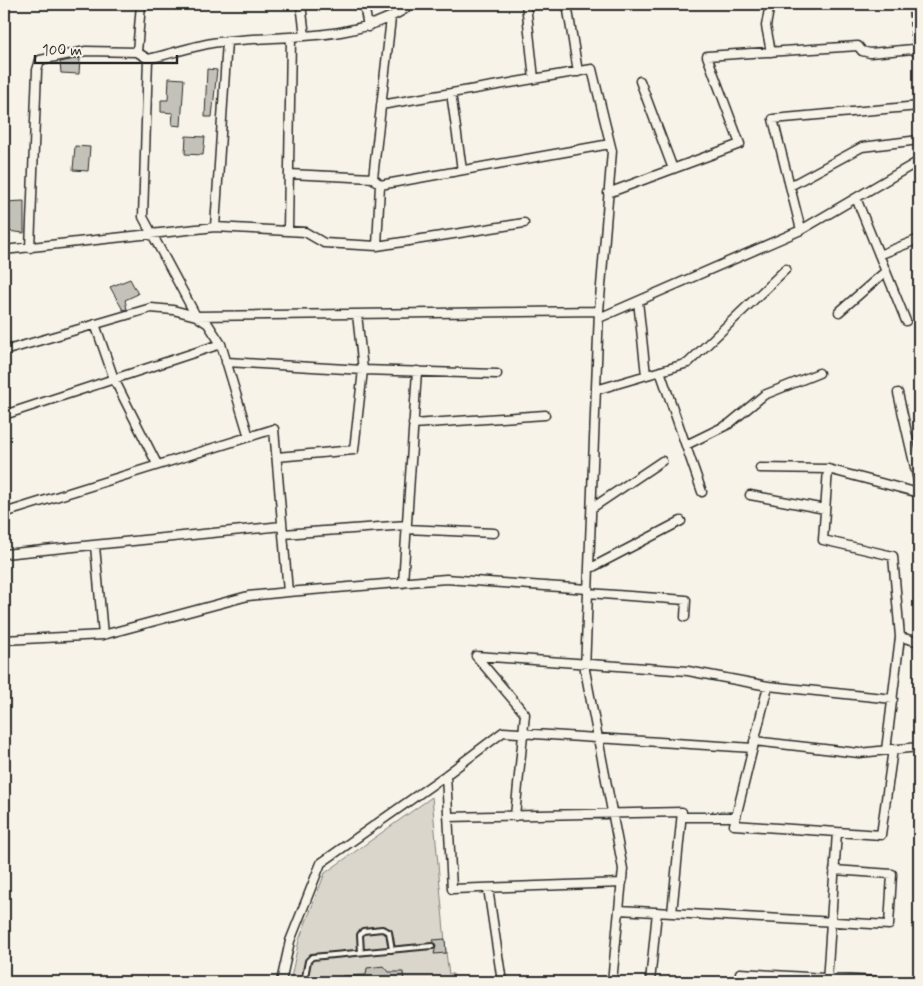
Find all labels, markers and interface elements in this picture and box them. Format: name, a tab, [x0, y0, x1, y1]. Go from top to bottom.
scale bar	[35, 32, 178, 64]
text: 100 m	[42, 41, 82, 61]

